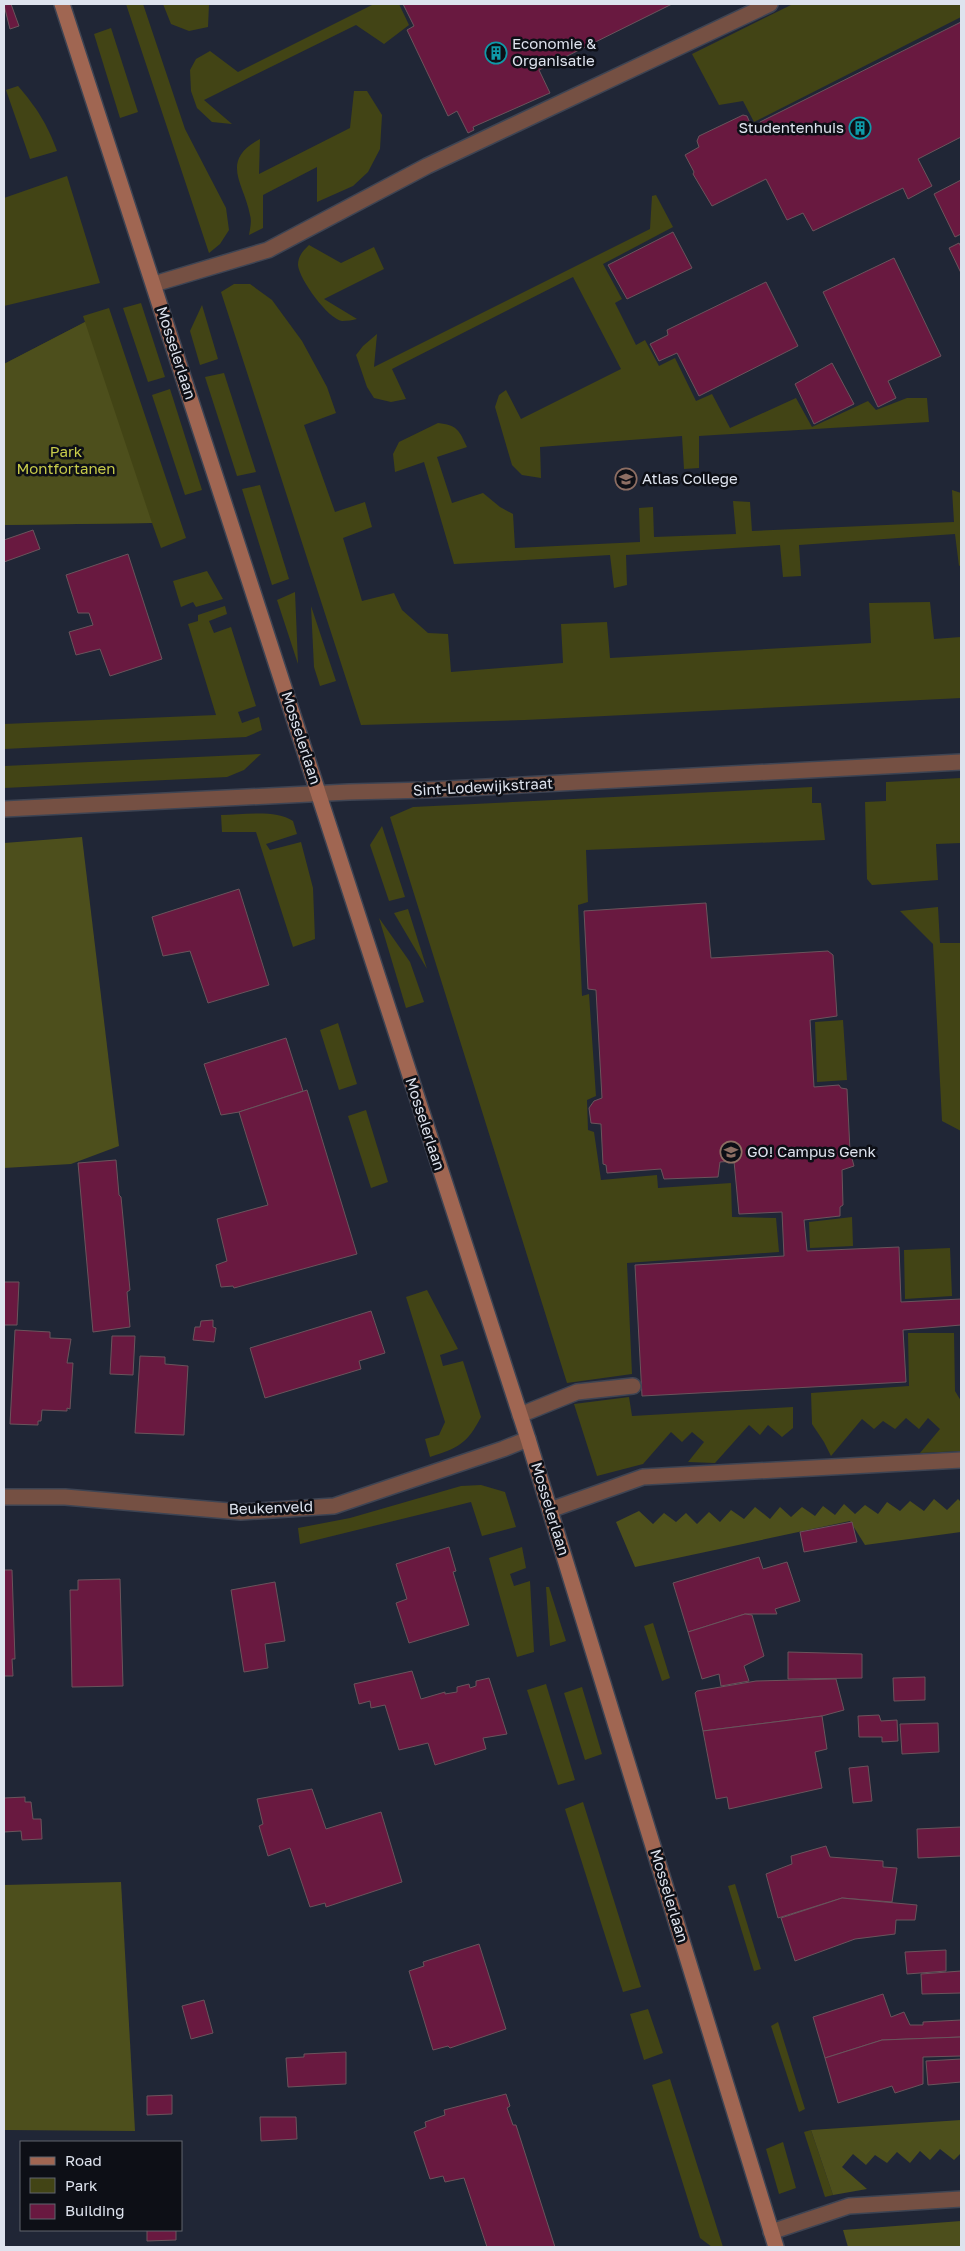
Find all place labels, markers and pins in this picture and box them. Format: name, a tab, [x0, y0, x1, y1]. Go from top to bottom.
place label: Economie & Organisatie	[512, 34, 596, 69]
building icon: Economie & Organisatie	[484, 41, 508, 65]
building icon: Studentenhuis	[848, 116, 872, 140]
place label: Studentenhuis	[738, 118, 844, 136]
school or university icon: Atlas College	[614, 467, 638, 491]
place label: Atlas College	[642, 469, 738, 487]
school or university icon: GO! Campus Genk	[719, 1140, 743, 1164]
place label: GO! Campus Genk	[747, 1142, 876, 1160]

